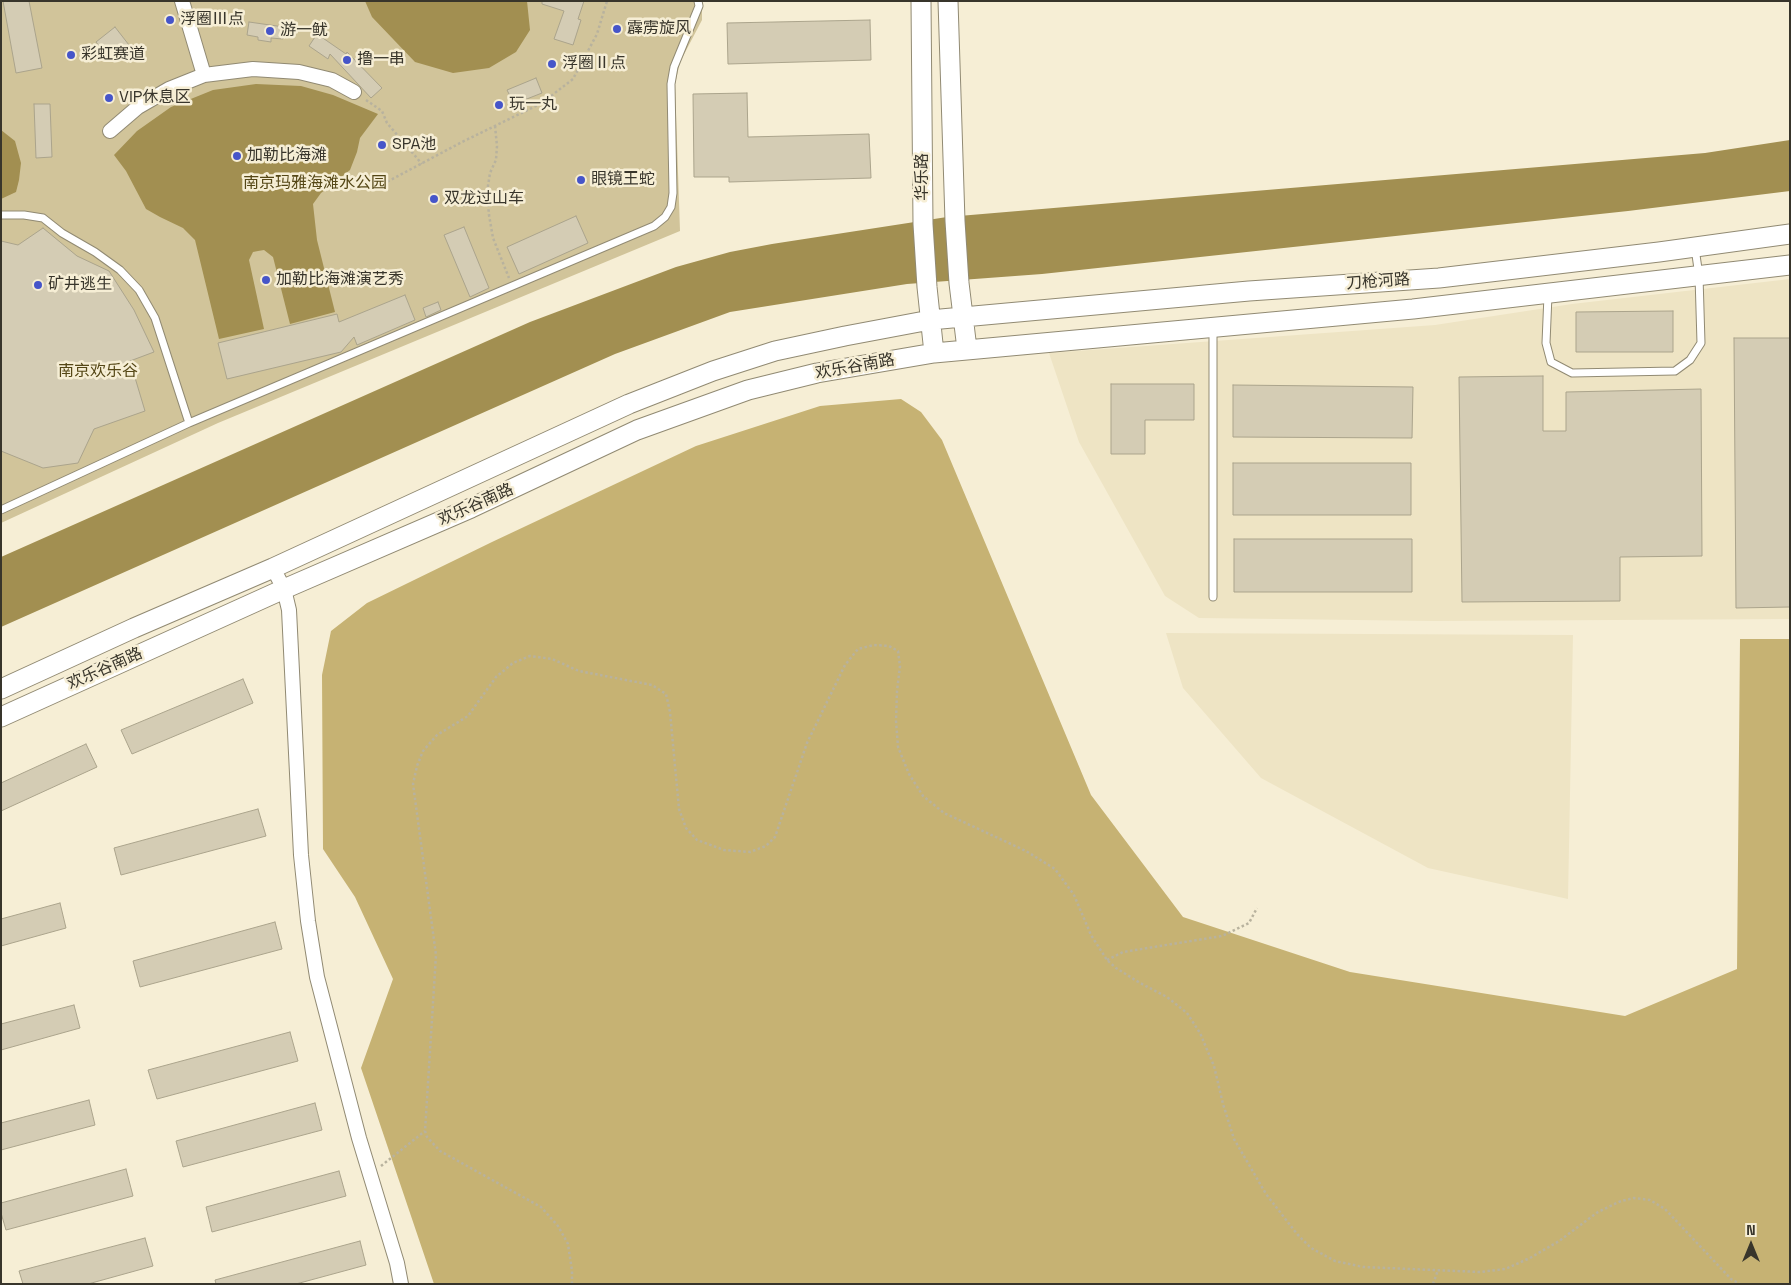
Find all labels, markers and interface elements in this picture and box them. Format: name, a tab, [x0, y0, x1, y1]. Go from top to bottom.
place label: 浮圈Ⅲ点	[180, 10, 244, 30]
marker: 浮圈Ⅲ点	[164, 14, 176, 26]
place label: 霹雳旋风	[627, 19, 691, 39]
place label: 游一鱿	[280, 21, 328, 41]
marker: 霹雳旋风	[611, 23, 623, 35]
marker: 游一鱿	[264, 25, 276, 37]
place label: 彩虹赛道	[81, 45, 145, 65]
marker: 彩虹赛道	[65, 49, 77, 61]
place label: 撸一串	[357, 50, 405, 70]
marker: 撸一串	[341, 54, 353, 66]
place label: 浮圈Ⅱ点	[562, 54, 626, 74]
marker: 浮圈Ⅱ点	[546, 58, 558, 70]
place label: VIP休息区	[119, 88, 190, 108]
marker: VIP休息区	[103, 92, 115, 104]
place label: 玩一丸	[509, 95, 557, 115]
marker: 玩一丸	[493, 99, 505, 111]
place label: SPA池	[392, 135, 437, 155]
marker: SPA池	[376, 139, 388, 151]
place label: 加勒比海滩	[247, 146, 327, 166]
marker: 加勒比海滩	[231, 150, 243, 162]
street label: 华乐路	[913, 153, 933, 201]
place label: 眼镜王蛇	[591, 170, 655, 190]
park label: 南京玛雅海滩水公园	[243, 174, 387, 194]
marker: 眼镜王蛇	[575, 174, 587, 186]
place label: 双龙过山车	[444, 189, 524, 209]
marker: 双龙过山车	[428, 193, 440, 205]
place label: 加勒比海滩演艺秀	[276, 270, 404, 290]
street label: 刀枪河路	[1345, 270, 1411, 294]
marker: 加勒比海滩演艺秀	[260, 274, 272, 286]
place label: 矿井逃生	[48, 275, 112, 295]
marker: 矿井逃生	[32, 279, 44, 291]
street label: 欢乐谷南路	[814, 351, 896, 383]
park label: 南京欢乐谷	[58, 362, 138, 382]
street label: 欢乐谷南路	[436, 480, 516, 530]
street label: 欢乐谷南路	[65, 644, 145, 694]
north arrow	[1726, 1220, 1776, 1270]
text: N	[1746, 1221, 1756, 1239]

